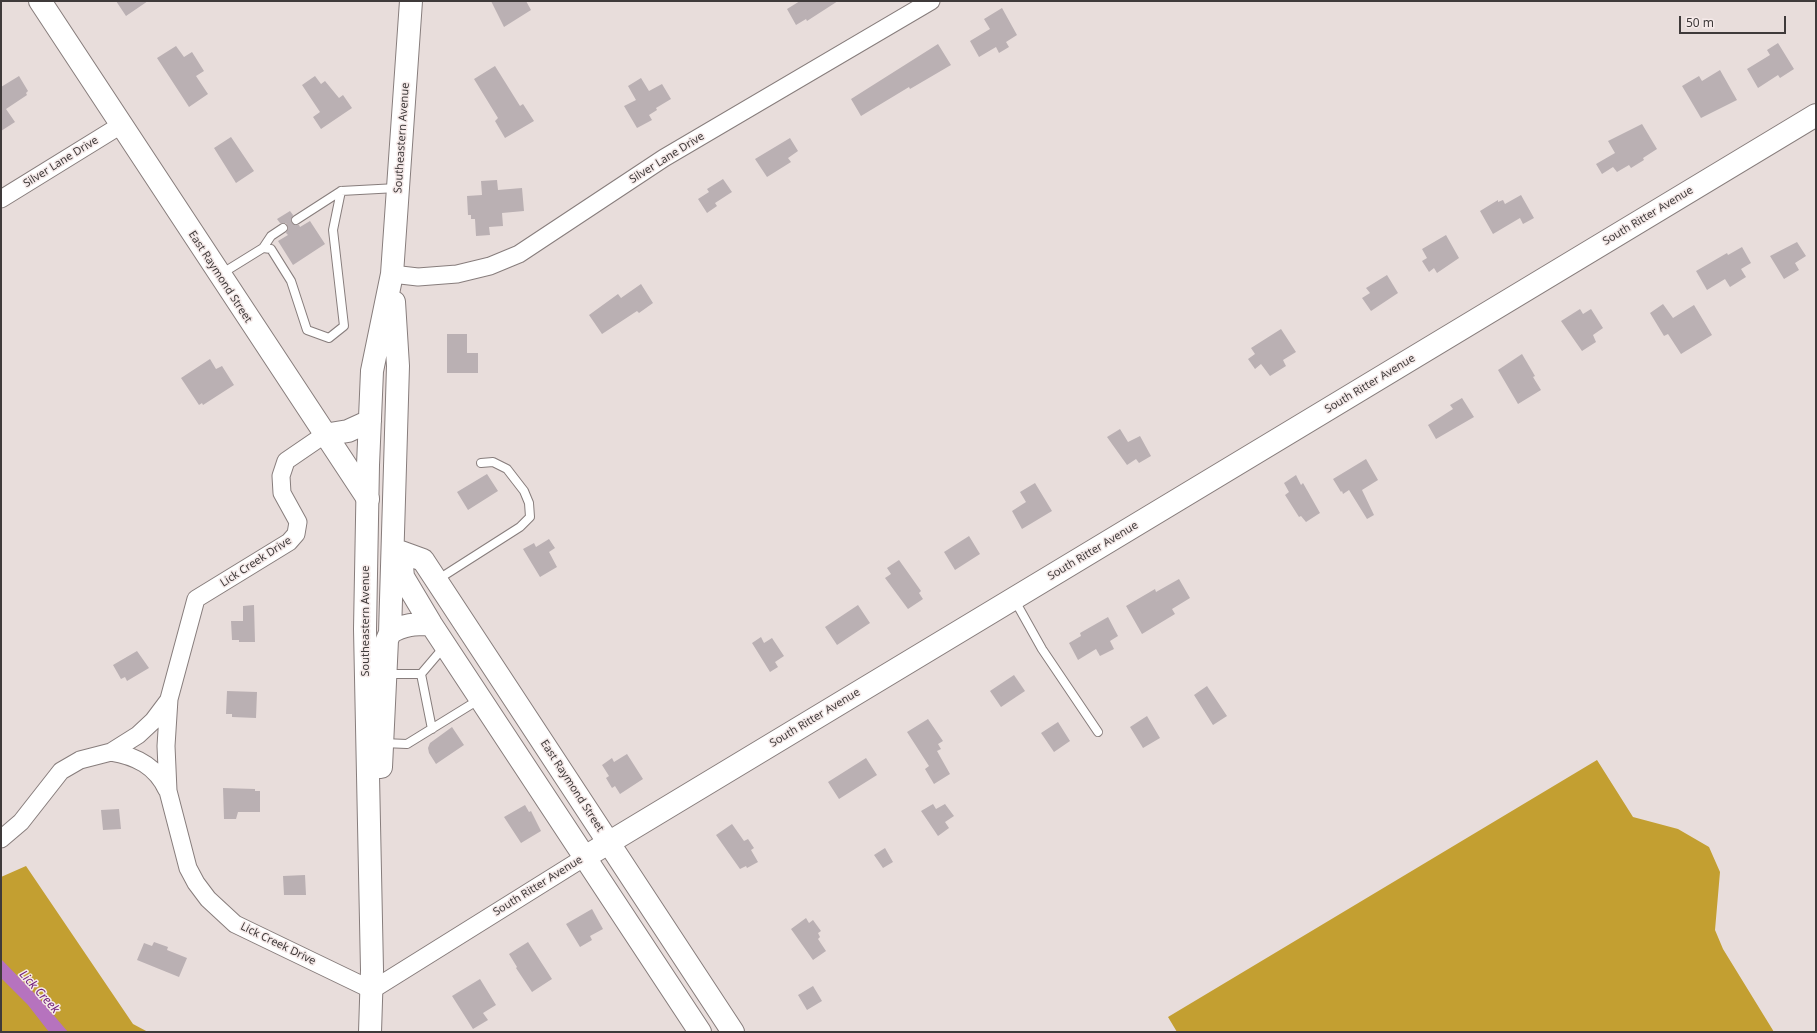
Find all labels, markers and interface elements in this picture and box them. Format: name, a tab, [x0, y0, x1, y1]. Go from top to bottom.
scale bar	[1681, 8, 1788, 34]
text: 50 m	[1686, 14, 1714, 31]
street label: Southeastern Avenue	[392, 82, 412, 194]
street label: Silver Lane Drive	[627, 130, 707, 186]
street label: Silver Lane Drive	[21, 134, 101, 190]
street label: South Ritter Avenue	[1600, 184, 1696, 248]
street label: East Raymond Street	[185, 229, 255, 325]
street label: South Ritter Avenue	[1322, 352, 1418, 416]
street label: South Ritter Avenue	[1045, 519, 1141, 583]
street label: Lick Creek Drive	[218, 534, 294, 590]
street label: Southeastern Avenue	[359, 566, 373, 676]
street label: South Ritter Avenue	[767, 686, 863, 750]
street label: East Raymond Street	[537, 738, 607, 834]
street label: South Ritter Avenue	[491, 853, 585, 919]
street label: Lick Creek Drive	[238, 920, 318, 968]
water label: Lick Creek	[16, 968, 62, 1016]

